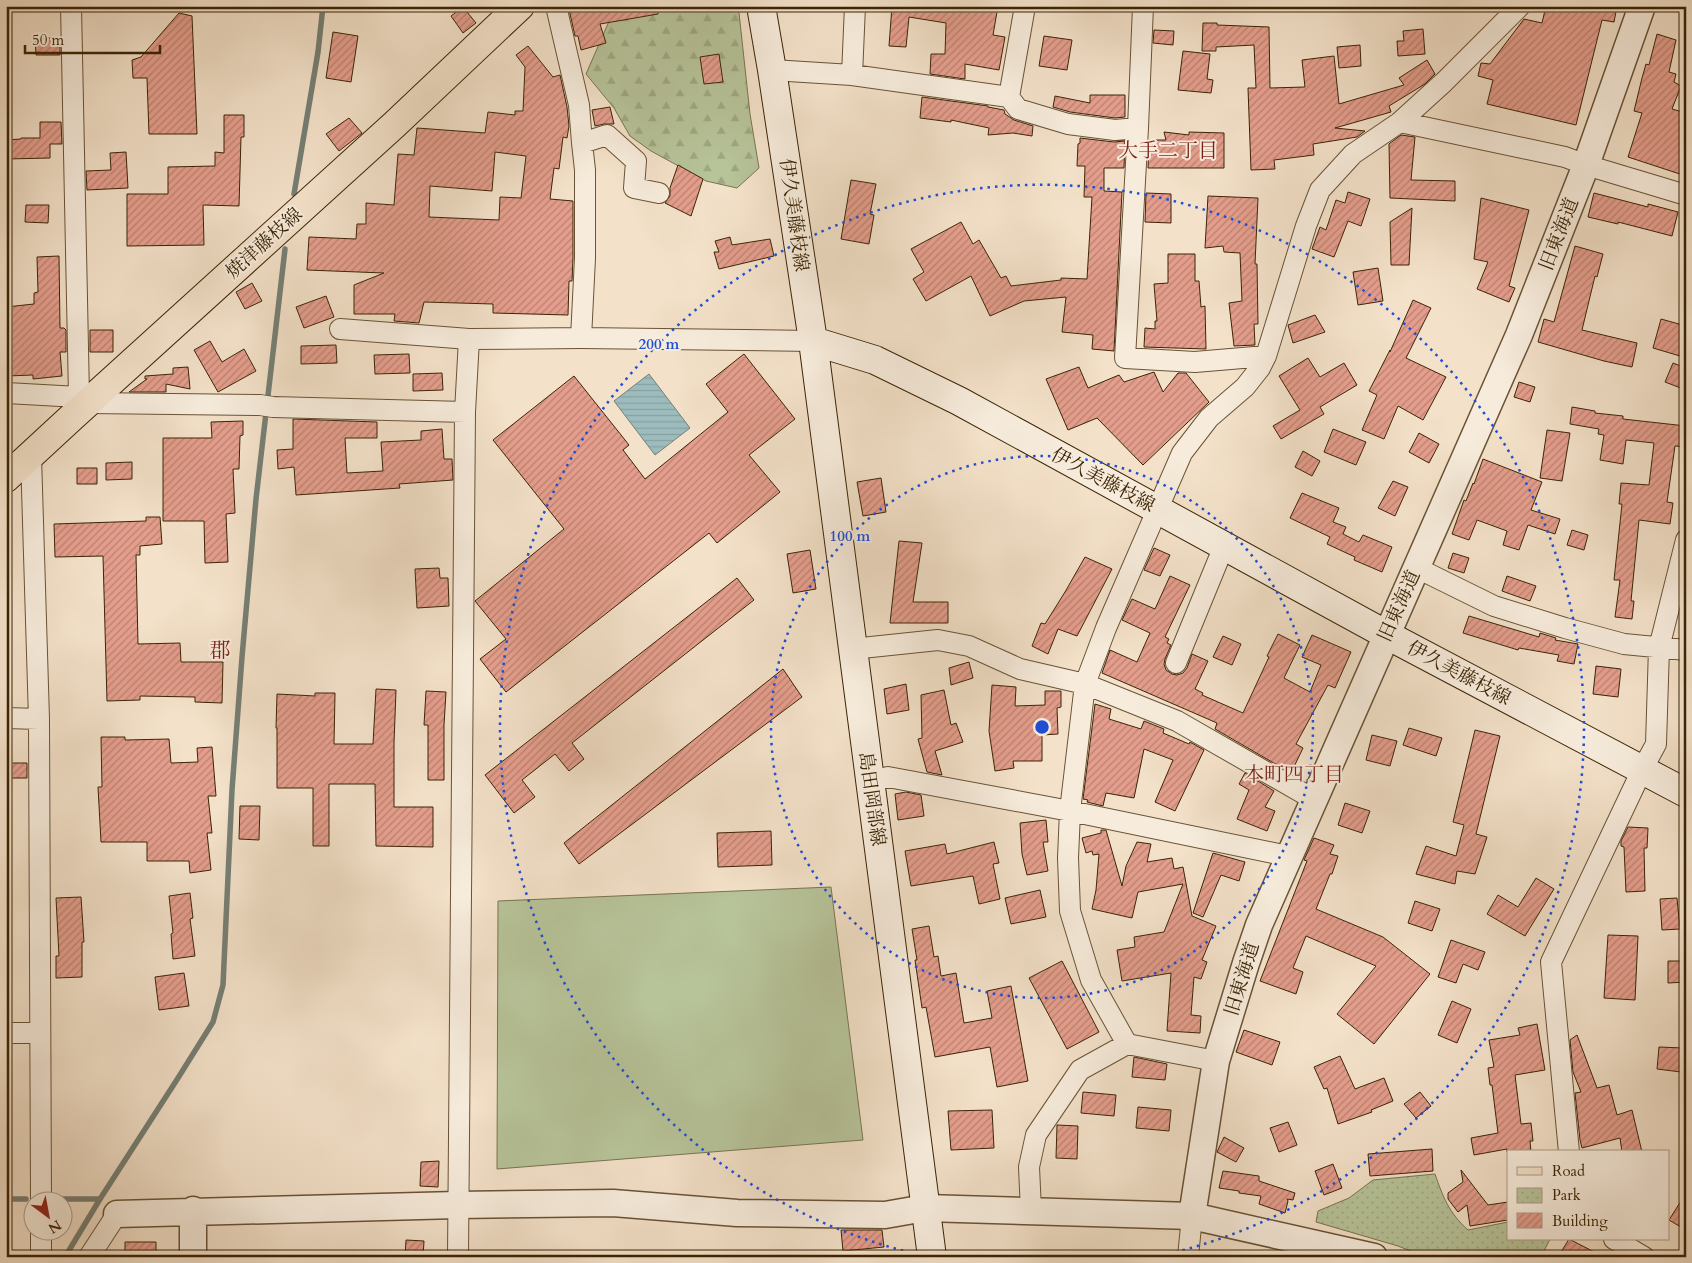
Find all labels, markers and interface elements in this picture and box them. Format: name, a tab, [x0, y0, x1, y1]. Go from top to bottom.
scale bar	[25, 22, 160, 54]
text: 50 m	[32, 30, 64, 50]
district label: 大手二丁目	[1118, 137, 1218, 164]
street label: 伊久美藤枝線	[773, 157, 815, 273]
street label: 旧東海道	[1533, 194, 1585, 274]
street label: 焼津藤枝線	[220, 202, 308, 284]
text: 200 m	[639, 334, 680, 354]
street label: 伊久美藤枝線	[1047, 442, 1159, 518]
text: 100 m	[830, 526, 871, 546]
street label: 旧東海道	[1372, 566, 1426, 646]
street label: 伊久美藤枝線	[1403, 635, 1515, 711]
district label: 郡	[210, 636, 231, 665]
centre of rings	[1033, 718, 1051, 736]
street label: 島田岡部線	[853, 750, 891, 848]
district label: 本町四丁目	[1244, 761, 1344, 788]
street label: 旧東海道	[1218, 939, 1266, 1019]
legend	[1507, 1150, 1670, 1240]
text: Road	[1552, 1161, 1585, 1181]
text: Park	[1552, 1185, 1581, 1205]
north arrow	[22, 1190, 72, 1240]
text: Building	[1552, 1211, 1608, 1231]
text: N	[44, 1215, 65, 1238]

